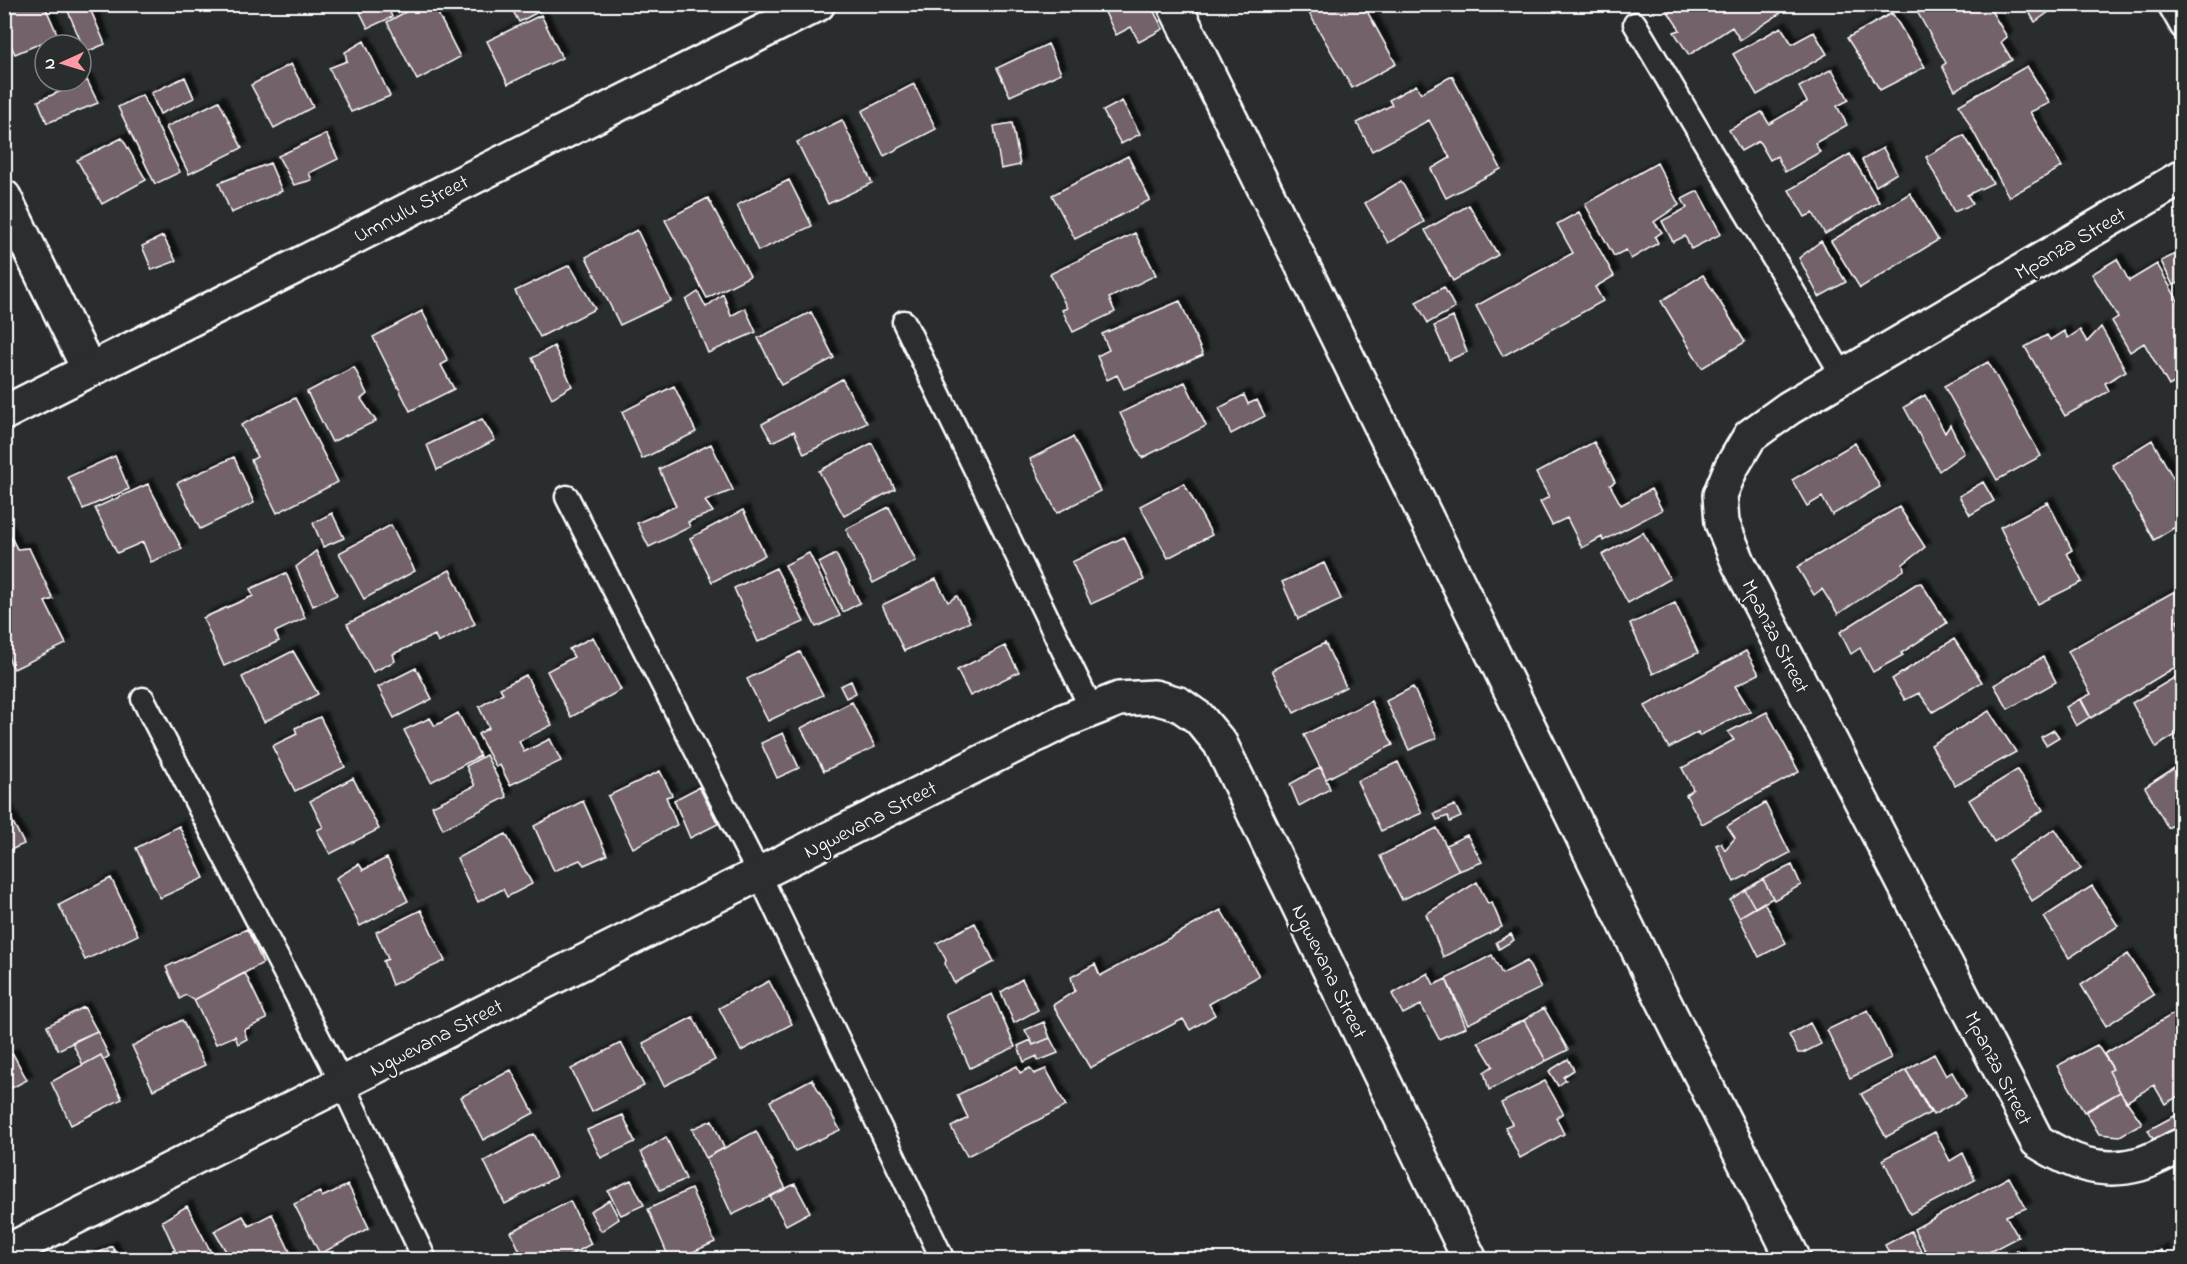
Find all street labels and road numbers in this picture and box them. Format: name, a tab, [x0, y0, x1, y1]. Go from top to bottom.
street label: Umnulu Street	[349, 168, 475, 252]
street label: Mpanza Street	[2010, 201, 2132, 289]
street label: Mpanza Street	[1733, 575, 1816, 699]
street label: Ngwevana Street	[799, 774, 944, 869]
street label: Ngwevana Street	[1281, 900, 1374, 1045]
street label: Ngwevana Street	[365, 992, 510, 1087]
street label: Mpanza Street	[1956, 1007, 2039, 1131]

